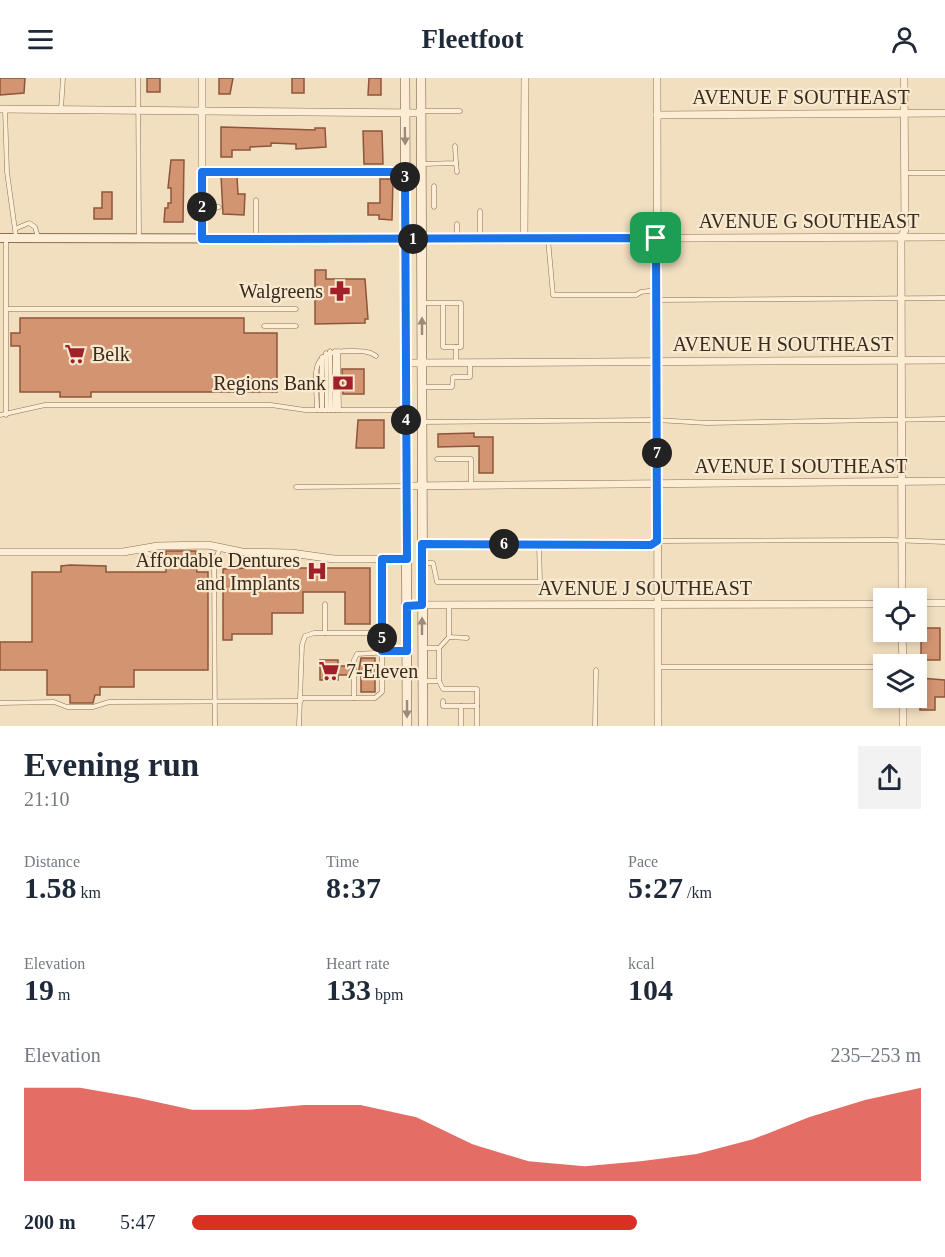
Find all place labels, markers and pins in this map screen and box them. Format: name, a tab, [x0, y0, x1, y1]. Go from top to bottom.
pin: 3	[390, 162, 420, 192]
pin: 2	[187, 192, 217, 222]
pin	[630, 212, 681, 263]
pin: 1	[398, 224, 428, 254]
pharmacy icon: Walgreens	[328, 279, 352, 303]
place label: Walgreens	[239, 280, 323, 303]
supermarket icon: Belk	[63, 342, 87, 366]
place label: Belk	[92, 343, 130, 365]
bank icon: Regions Bank	[331, 371, 355, 395]
place label: Regions Bank	[213, 372, 326, 395]
pin: 4	[391, 405, 421, 435]
pin: 7	[642, 438, 672, 468]
pin: 6	[489, 529, 519, 559]
place label: Affordable Dentures and Implants	[135, 549, 300, 595]
hospital icon: Affordable Dentures and Implants	[305, 559, 329, 583]
pin: 5	[367, 623, 397, 653]
supermarket icon: 7-Eleven	[317, 659, 341, 683]
place label: 7-Eleven	[346, 660, 418, 682]

